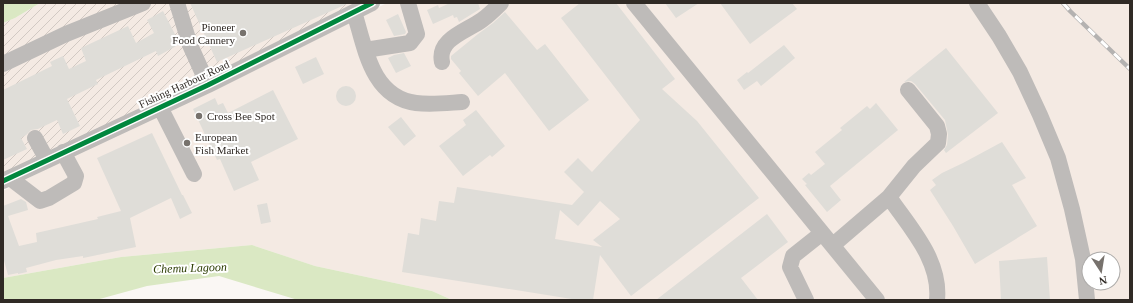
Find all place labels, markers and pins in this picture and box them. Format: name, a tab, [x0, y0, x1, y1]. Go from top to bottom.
place label: Pioneer Food Cannery	[172, 21, 235, 46]
marker: Pioneer Food Cannery	[238, 28, 248, 38]
place label: Cross Bee Spot	[207, 110, 275, 122]
marker: Cross Bee Spot	[194, 111, 204, 121]
place label: European Fish Market	[195, 131, 248, 156]
marker: European Fish Market	[182, 138, 192, 148]

